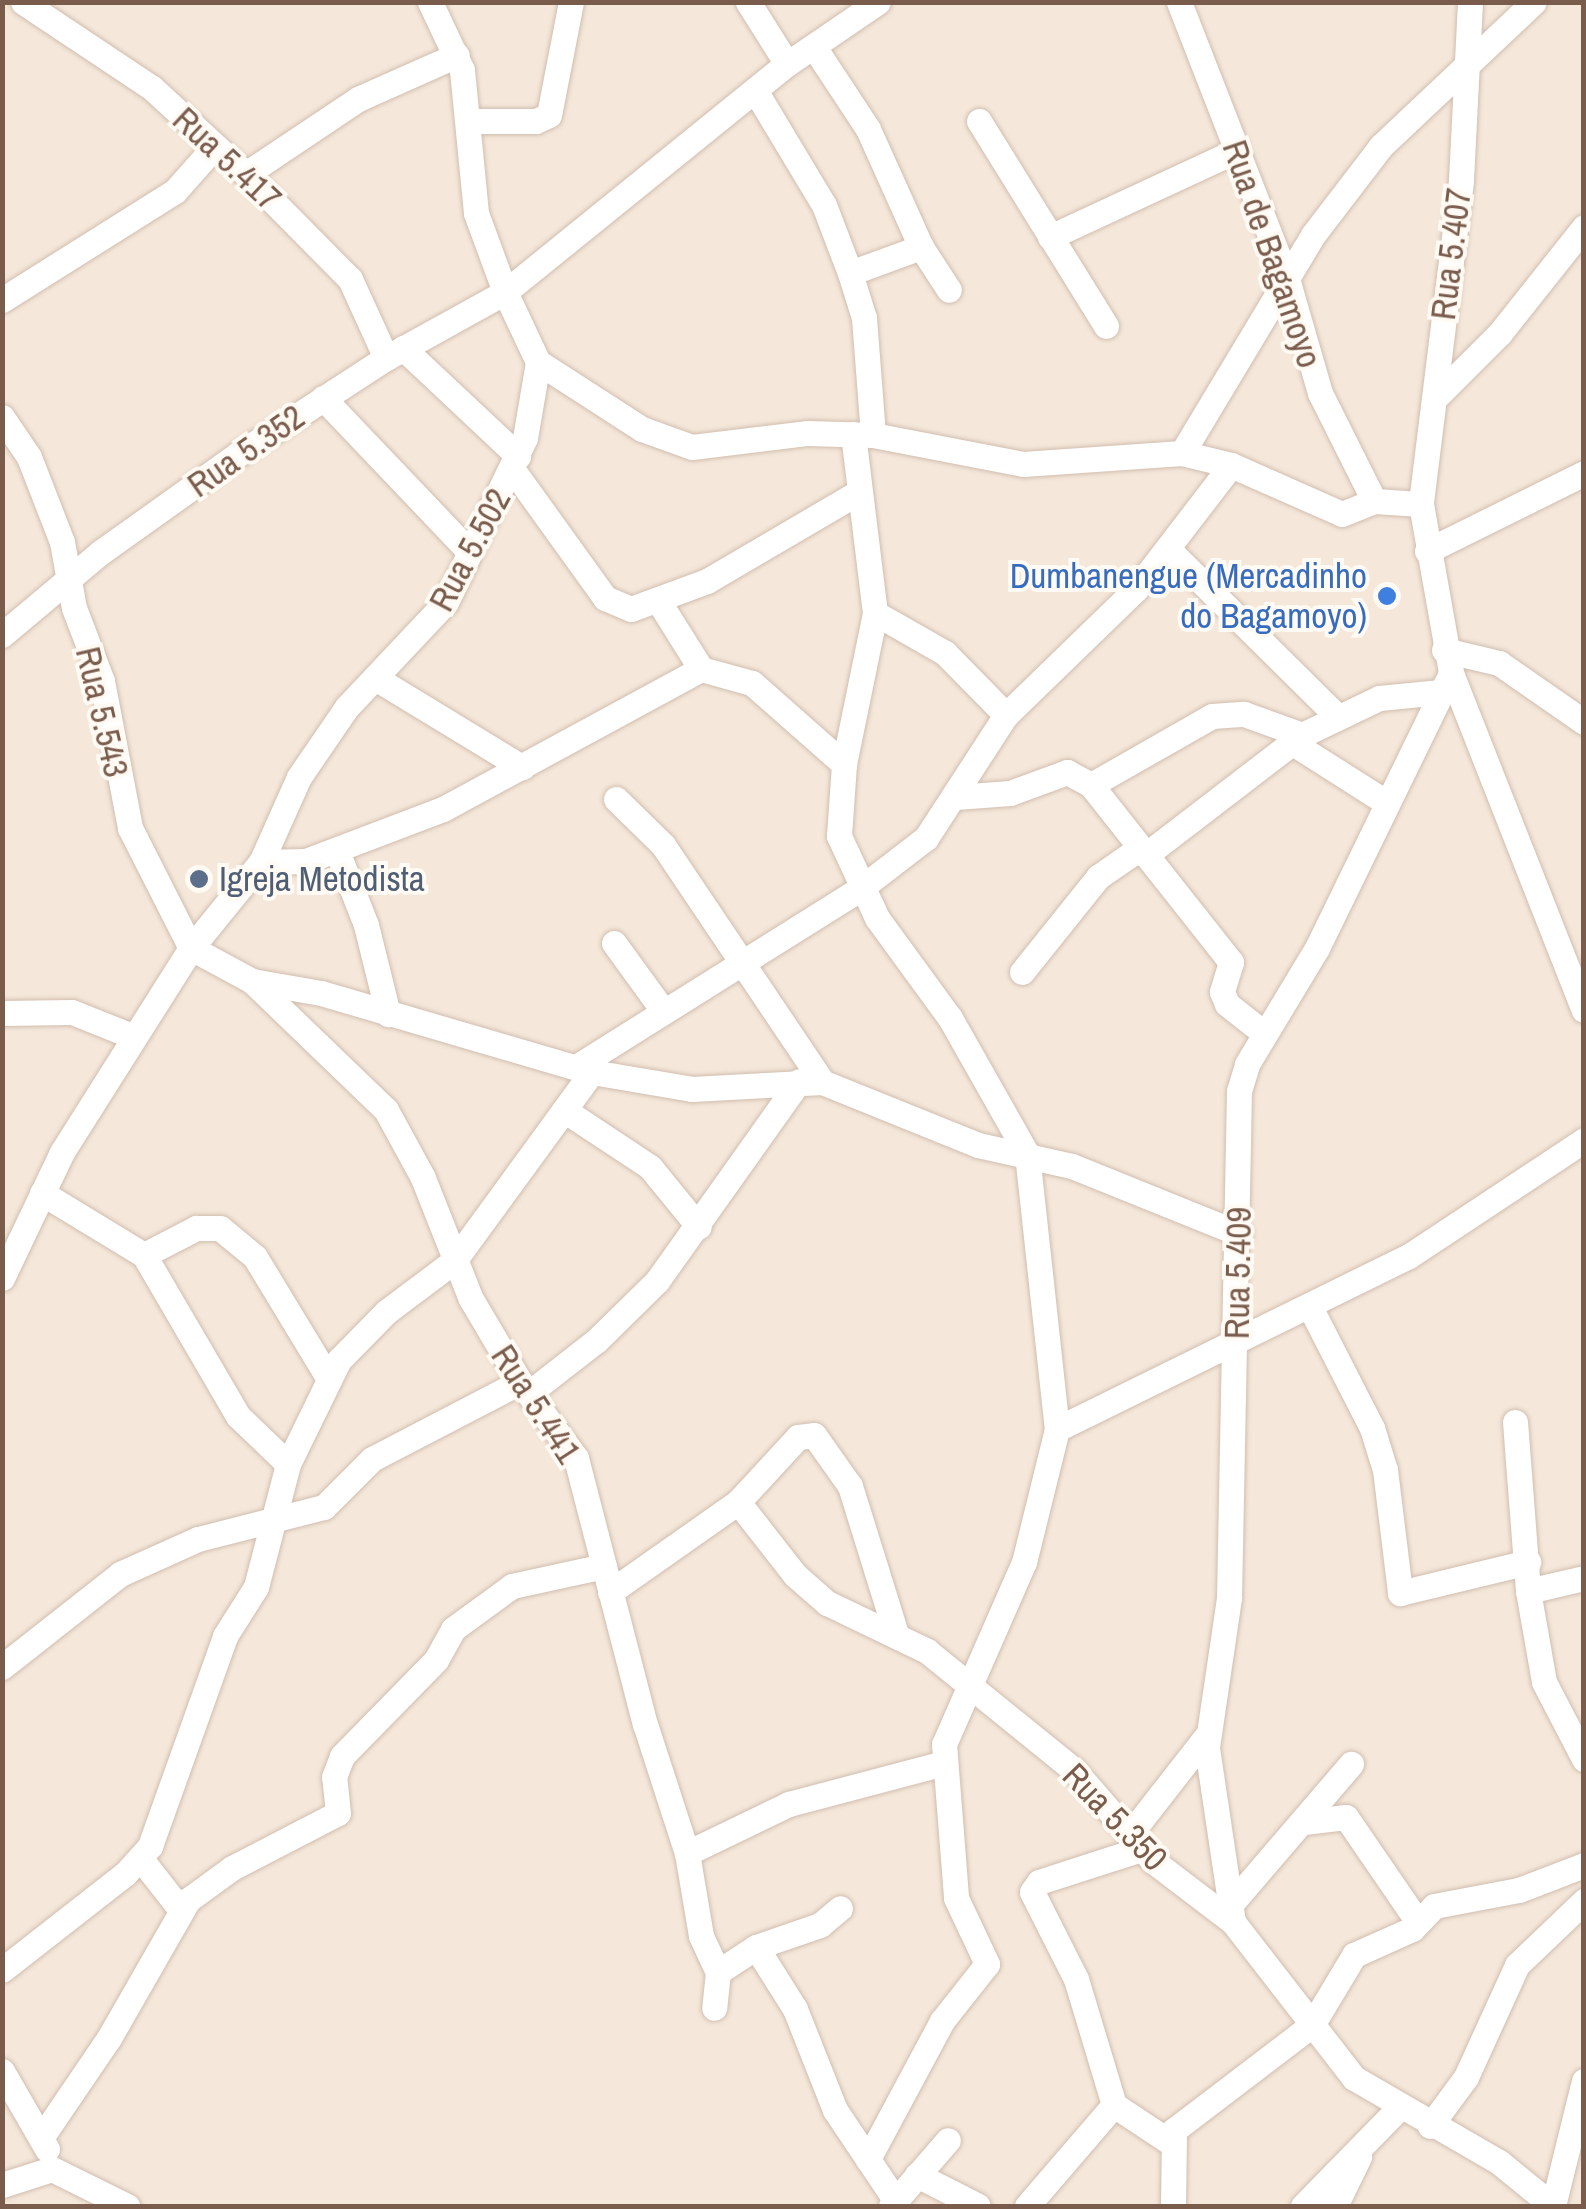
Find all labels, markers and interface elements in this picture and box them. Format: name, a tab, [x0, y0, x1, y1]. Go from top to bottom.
street label: Rua 5.417	[164, 98, 290, 220]
street label: Rua de Bagamoyo	[1213, 135, 1331, 373]
street label: Rua 5.407	[1422, 186, 1480, 322]
street label: Rua 5.352	[180, 396, 312, 506]
street label: Rua 5.502	[420, 482, 520, 618]
place label: Dumbanengue (Mercadinho do Bagamoyo)	[1010, 555, 1367, 637]
marker: Dumbanengue (Mercadinho do Bagamoyo)	[1376, 585, 1398, 607]
street label: Rua 5.543	[67, 643, 137, 781]
place label: Igreja Metodista	[219, 858, 425, 900]
marker: Igreja Metodista	[188, 868, 210, 890]
street label: Rua 5.409	[1216, 1206, 1260, 1340]
street label: Rua 5.441	[482, 1337, 590, 1471]
street label: Rua 5.350	[1054, 1755, 1176, 1879]

